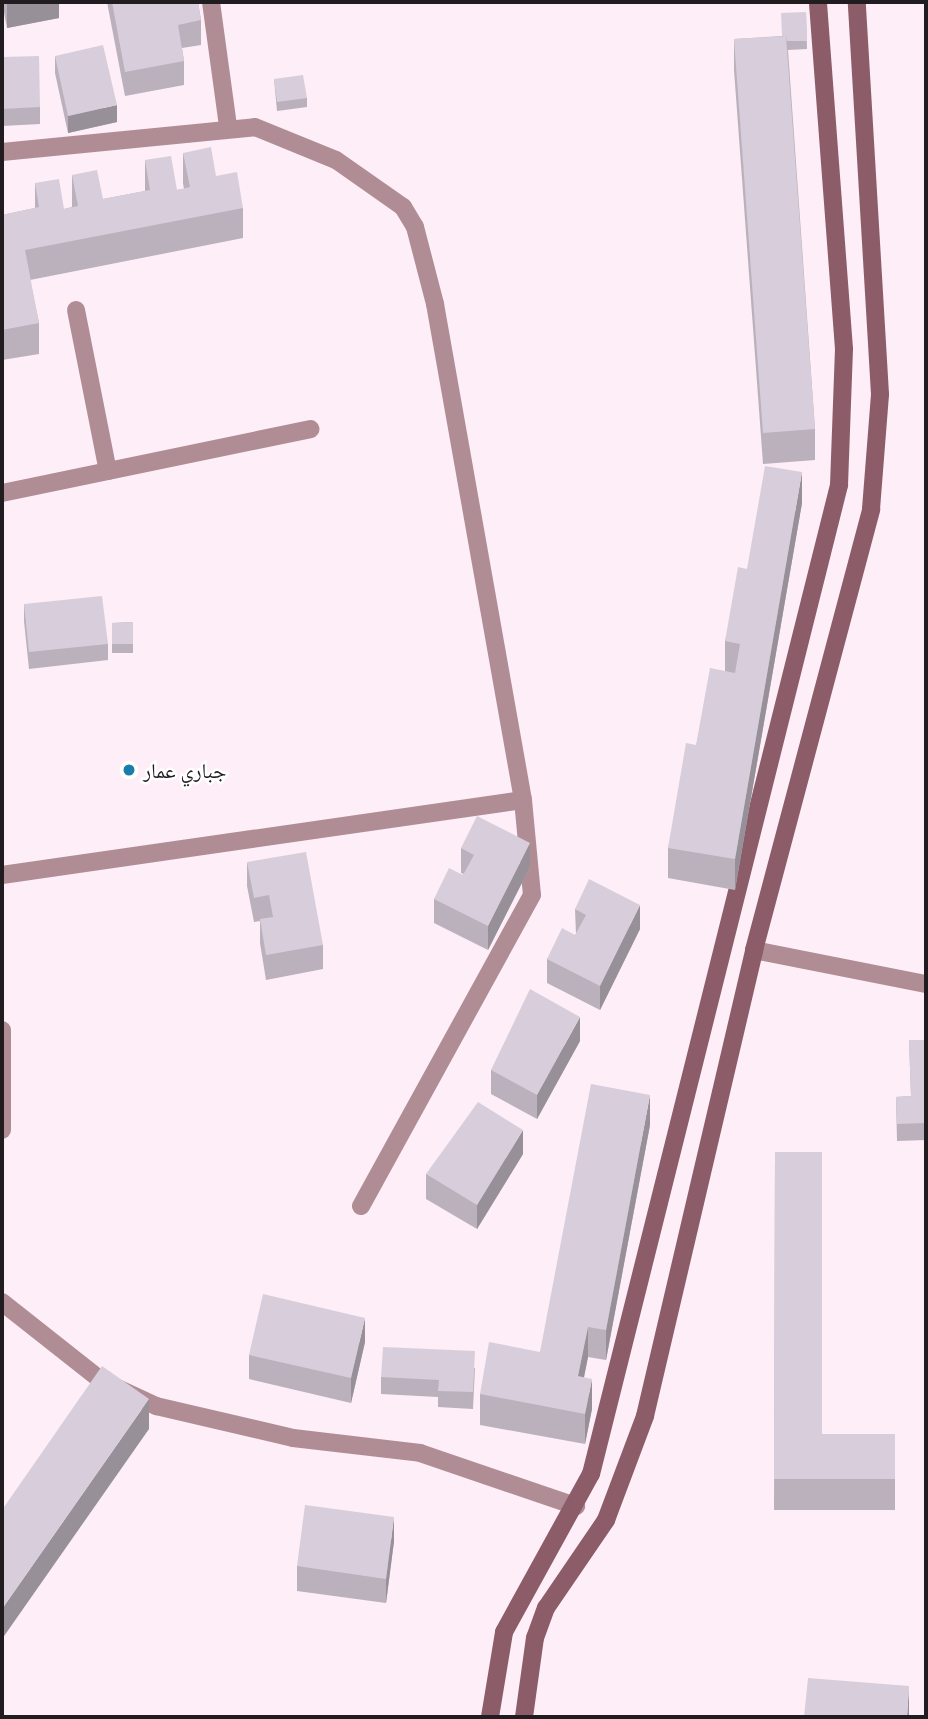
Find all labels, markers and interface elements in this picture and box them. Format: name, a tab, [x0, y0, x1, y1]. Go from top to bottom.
place label: جباري عمار	[143, 757, 226, 783]
marker: جباري عمار	[121, 762, 137, 778]

